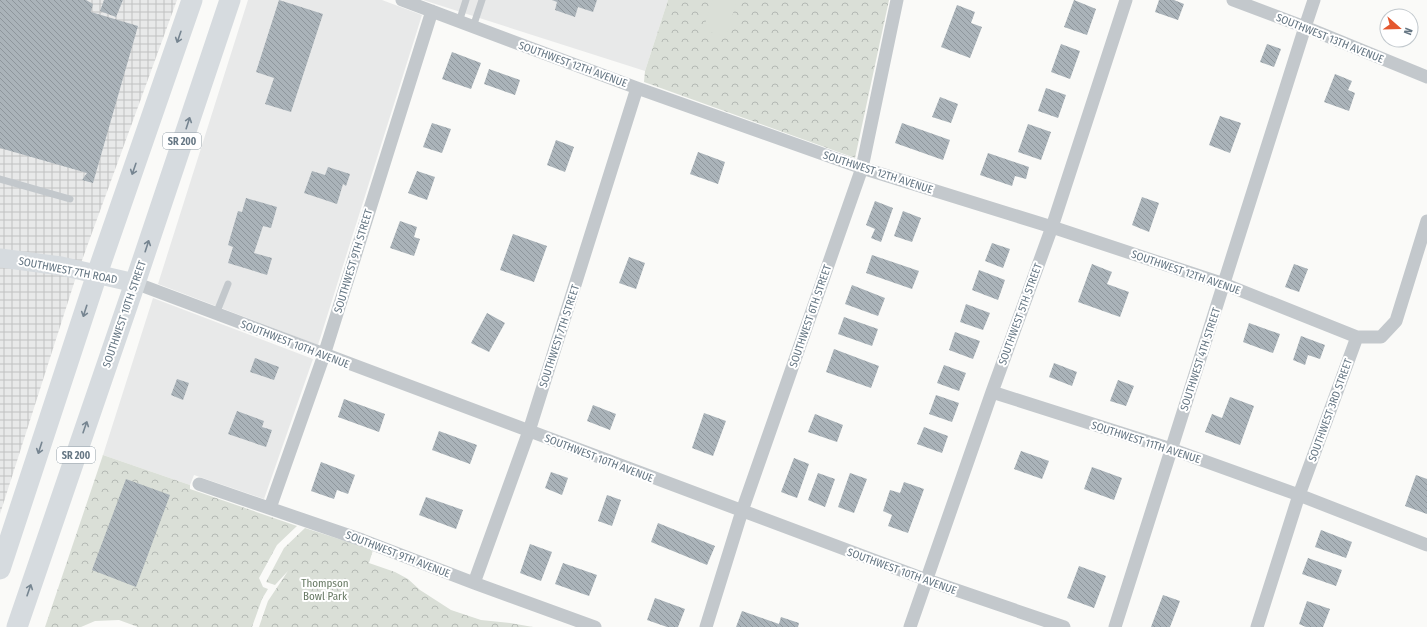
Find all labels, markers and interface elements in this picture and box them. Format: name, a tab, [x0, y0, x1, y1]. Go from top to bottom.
north arrow	[1379, 8, 1419, 48]
street label: SOUTHWEST 13TH AVENUE	[1274, 11, 1385, 66]
text: N	[1401, 26, 1415, 37]
one-way arrow	[175, 31, 183, 43]
street label: SOUTHWEST 12TH AVENUE	[517, 39, 629, 90]
one-way arrow	[185, 116, 192, 129]
road number: SR 200	[163, 133, 201, 149]
street label: SOUTHWEST 12TH AVENUE	[821, 149, 934, 196]
one-way arrow	[129, 163, 137, 175]
street label: SOUTHWEST 9TH STREET	[331, 207, 376, 315]
one-way arrow	[144, 240, 151, 253]
street label: SOUTHWEST 12TH AVENUE	[1129, 248, 1242, 297]
street label: SOUTHWEST 7TH ROAD	[17, 255, 118, 286]
street label: SOUTHWEST 10TH STREET	[100, 258, 149, 369]
street label: SOUTHWEST 5TH STREET	[996, 261, 1045, 367]
street label: SOUTHWEST 6TH STREET	[787, 262, 834, 369]
street label: SOUTHWEST 7TH STREET	[537, 282, 583, 389]
one-way arrow	[81, 305, 88, 318]
street label: SOUTHWEST 4TH STREET	[1178, 305, 1224, 412]
street label: SOUTHWEST 10TH AVENUE	[239, 318, 351, 371]
street label: SOUTHWEST 3RD STREET	[1306, 356, 1355, 463]
street label: SOUTHWEST 11TH AVENUE	[1090, 419, 1202, 466]
one-way arrow	[82, 422, 90, 434]
street label: SOUTHWEST 10TH AVENUE	[543, 432, 655, 485]
one-way arrow	[36, 441, 43, 454]
road number: SR 200	[57, 447, 95, 463]
street label: SOUTHWEST 9TH AVENUE	[344, 529, 452, 580]
street label: SOUTHWEST 10TH AVENUE	[845, 546, 958, 597]
park label: Thompson Bowl Park	[301, 577, 349, 603]
one-way arrow	[26, 585, 34, 597]

